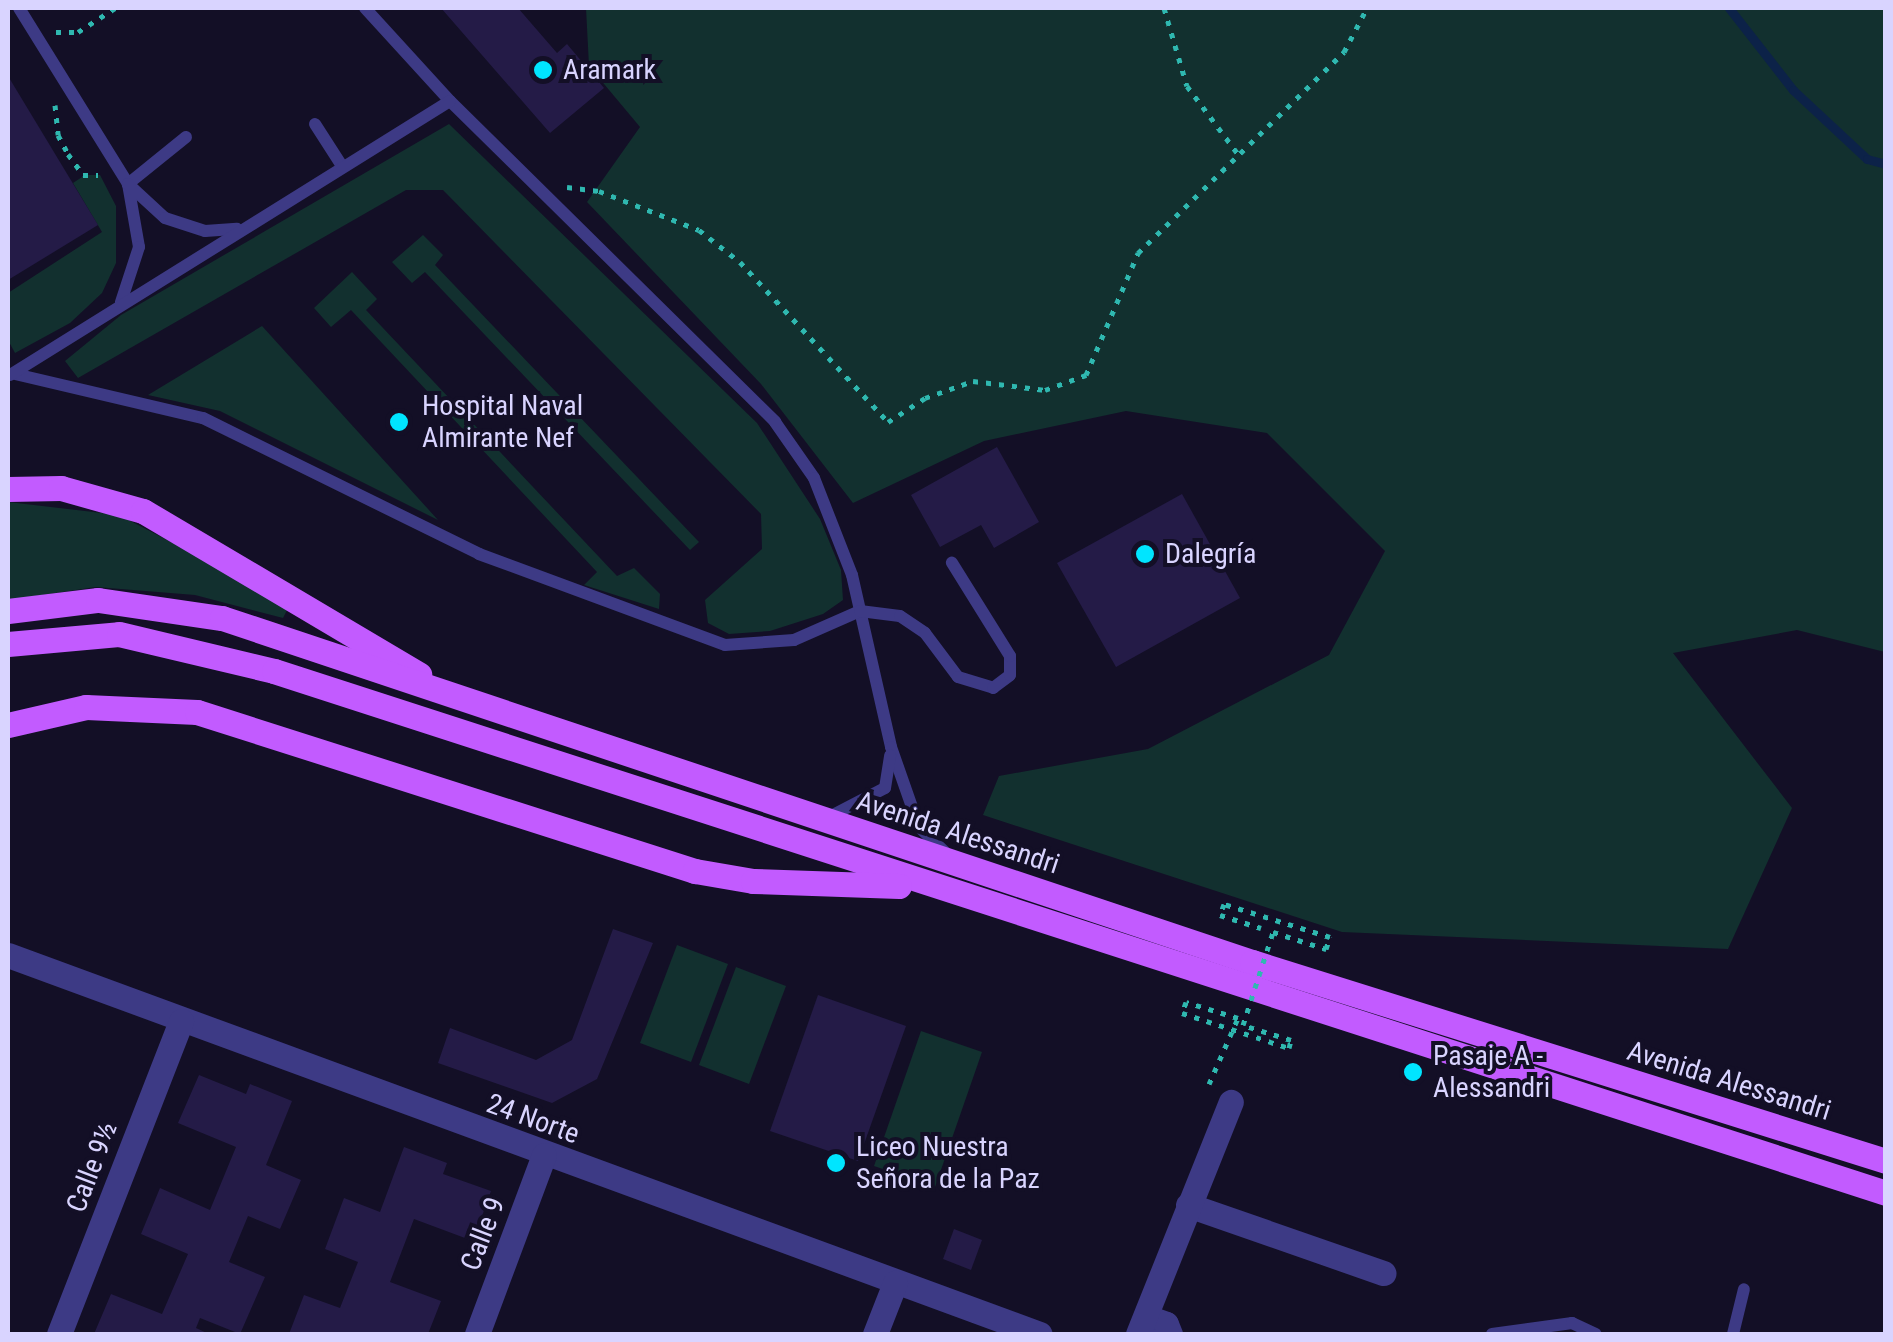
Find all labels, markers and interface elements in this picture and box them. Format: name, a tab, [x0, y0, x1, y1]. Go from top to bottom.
place label: Aramark	[563, 53, 656, 87]
marker: Aramark	[532, 59, 554, 81]
place label: Hospital Naval Almirante Nef	[422, 389, 583, 455]
marker: Hospital Naval Almirante Nef	[386, 409, 412, 435]
place label: Dalegría	[1165, 537, 1256, 571]
marker: Dalegría	[1134, 543, 1156, 565]
street label: Avenida Alessandri	[852, 784, 1064, 882]
street label: Avenida Alessandri	[1623, 1034, 1835, 1128]
place label: Pasaje A - Alessandri	[1433, 1039, 1550, 1105]
marker: Pasaje A - Alessandri	[1402, 1061, 1424, 1083]
street label: 24 Norte	[482, 1087, 584, 1151]
street label: Calle 9½	[59, 1117, 125, 1217]
place label: Liceo Nuestra Señora de la Paz	[856, 1130, 1040, 1196]
marker: Liceo Nuestra Señora de la Paz	[825, 1152, 847, 1174]
street label: Calle 9	[454, 1193, 512, 1275]

